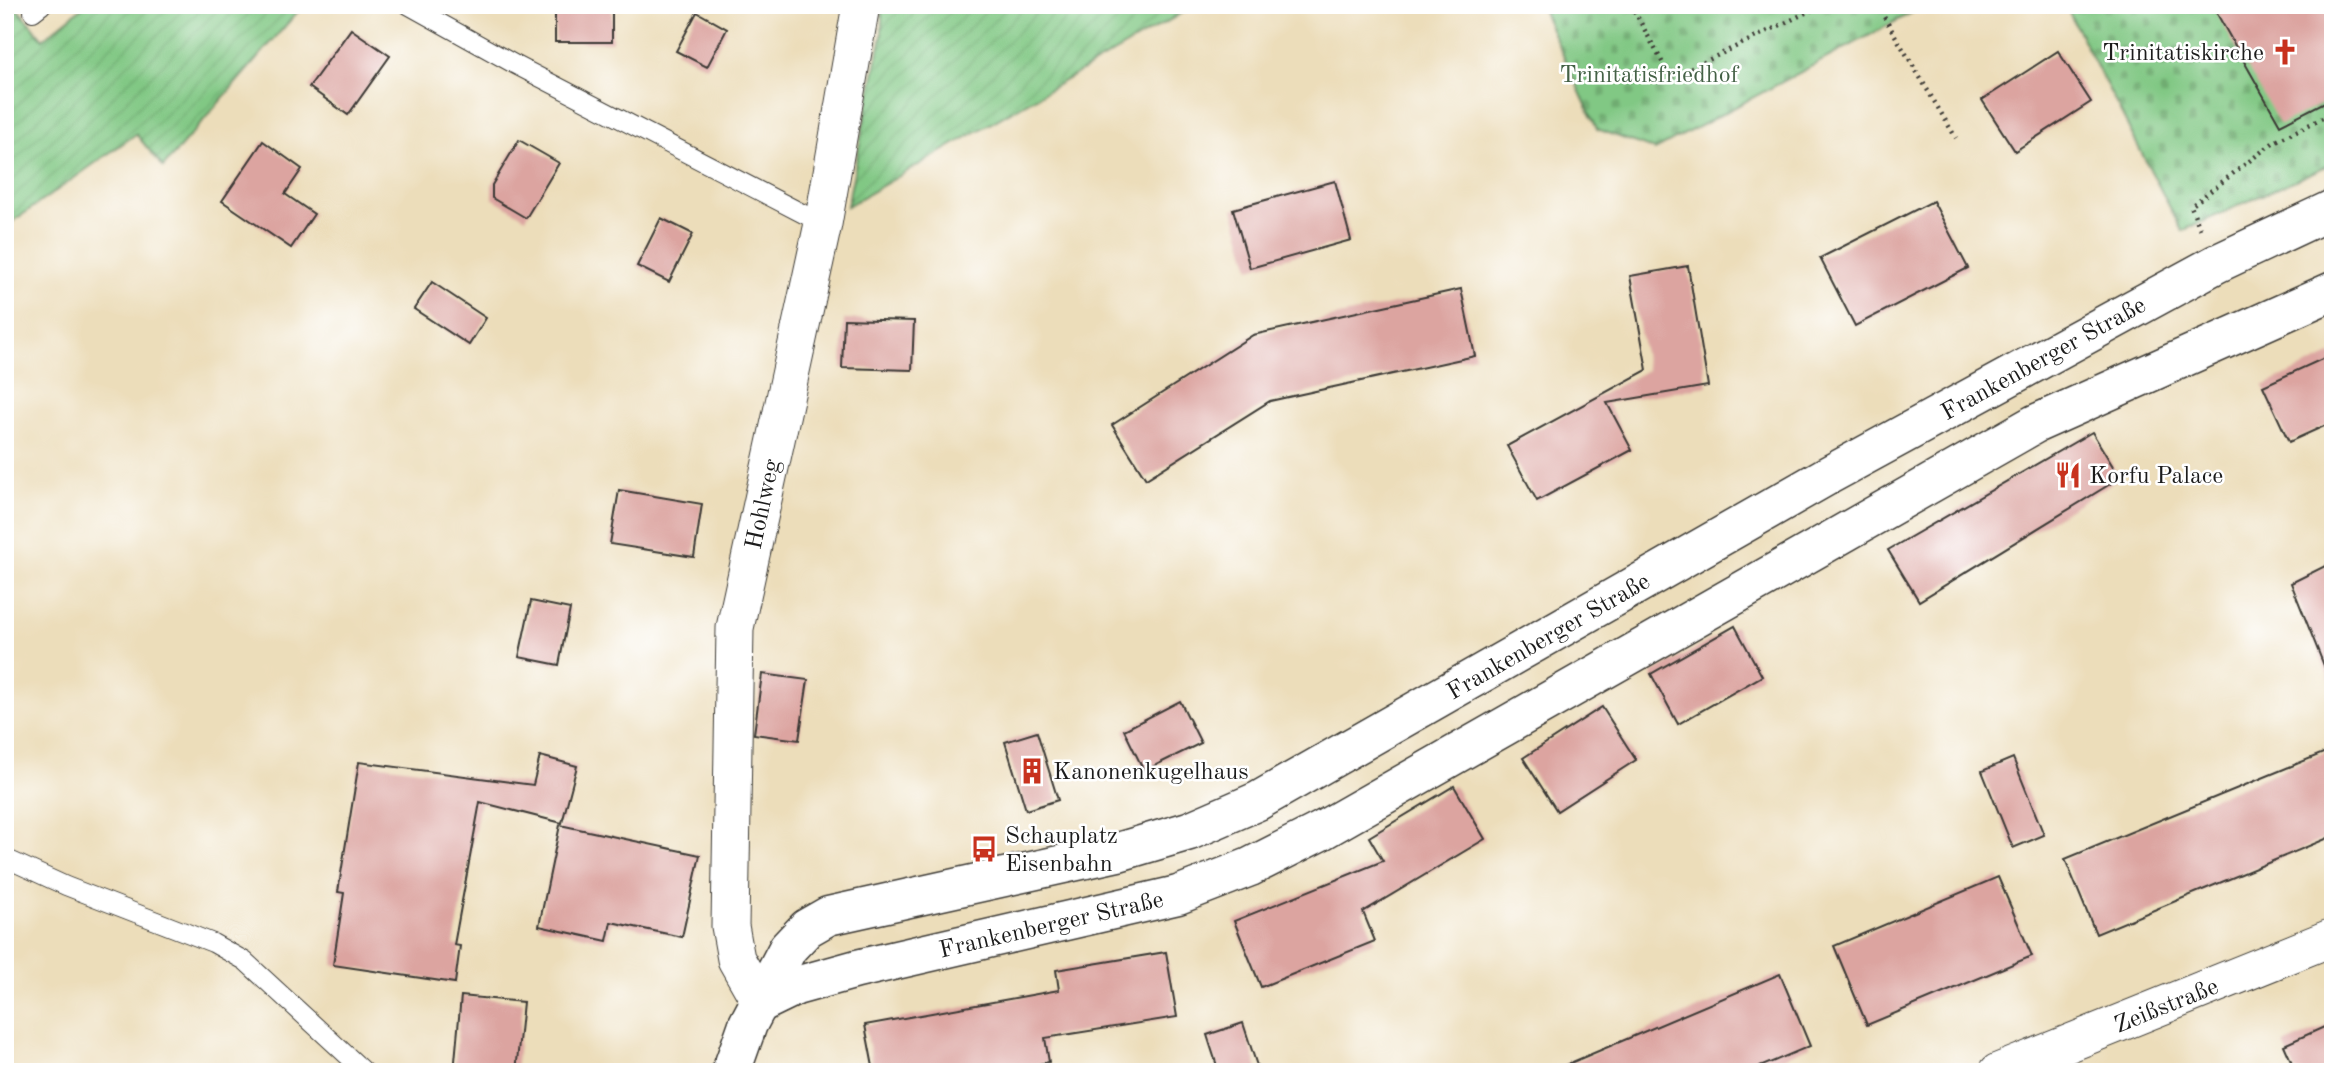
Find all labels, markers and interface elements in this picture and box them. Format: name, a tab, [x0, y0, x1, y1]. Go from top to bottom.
church icon: Trinitatiskirche	[2270, 37, 2300, 67]
place label: Trinitatiskirche	[2102, 42, 2264, 66]
park label: Trinitatisfriedhof	[1559, 64, 1740, 88]
street label: Frankenberger Straße	[1938, 294, 2150, 426]
street label: Hohlweg	[743, 457, 785, 552]
restaurant icon: Korfu Palace	[2053, 460, 2083, 490]
place label: Korfu Palace	[2089, 465, 2223, 489]
street label: Frankenberger Straße	[1444, 570, 1654, 706]
building icon: Kanonenkugelhaus	[1017, 756, 1047, 786]
place label: Kanonenkugelhaus	[1053, 761, 1249, 785]
place label: Schauplatz Eisenbahn	[1005, 825, 1118, 877]
bus stop icon: Schauplatz Eisenbahn	[969, 834, 999, 864]
street label: Frankenberger Straße	[937, 888, 1166, 963]
street label: Zeißstraße	[2111, 975, 2222, 1039]

